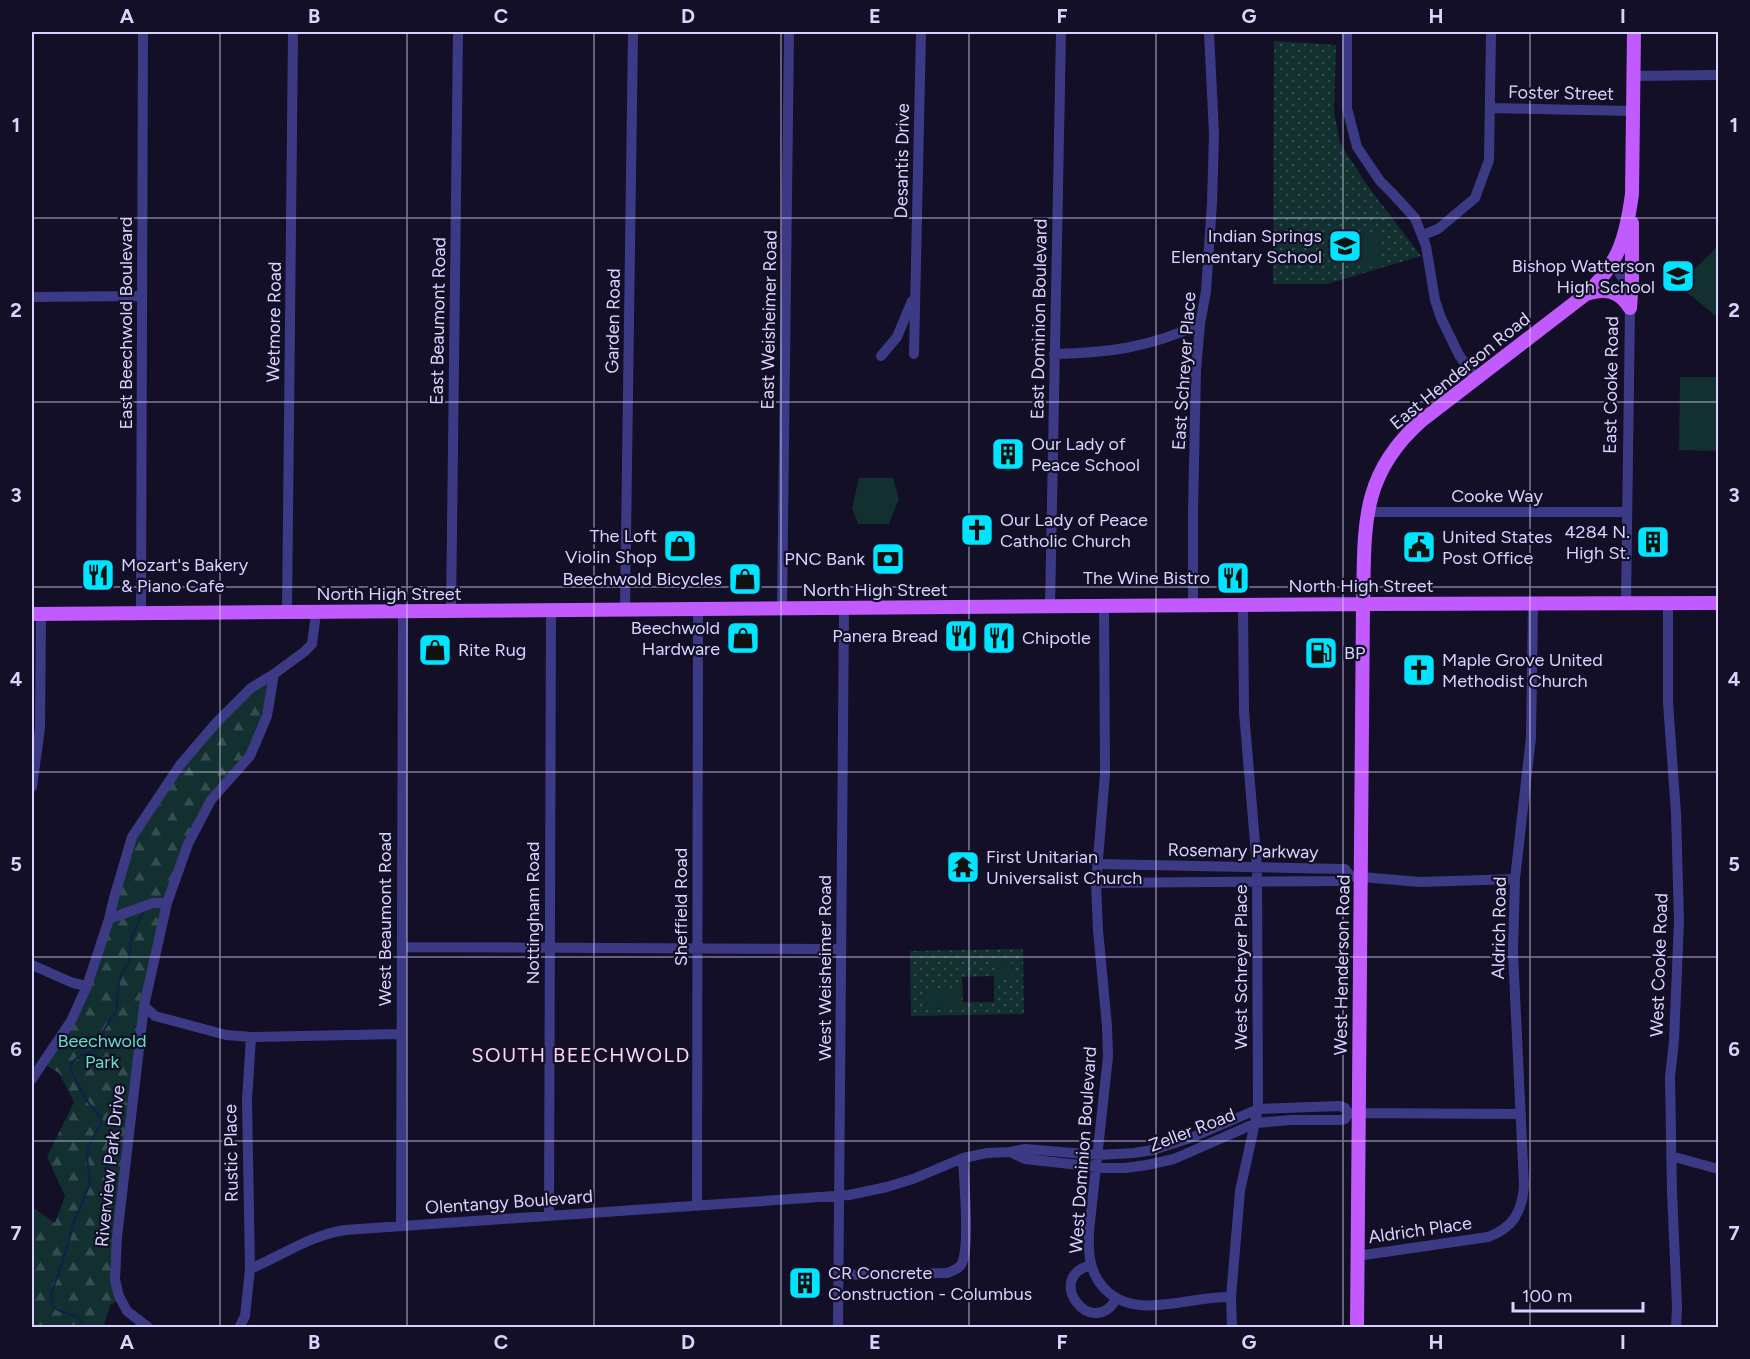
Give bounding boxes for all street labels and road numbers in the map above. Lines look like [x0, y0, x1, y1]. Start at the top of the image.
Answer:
street label: Foster Street [1508, 81, 1614, 105]
street label: Desantis Drive [890, 103, 914, 219]
street label: East Beechwold Boulevard [115, 216, 137, 430]
street label: East Dominion Boulevard [1026, 218, 1052, 420]
street label: East Weisheimer Road [756, 230, 782, 410]
street label: East Beaumont Road [426, 237, 450, 405]
street label: Wetmore Road [262, 261, 286, 383]
street label: Garden Road [601, 268, 625, 374]
street label: East Schreyer Place [1167, 291, 1201, 451]
street label: East Henderson Road [1385, 308, 1535, 434]
street label: East Cooke Road [1599, 316, 1623, 454]
street label: Cooke Way [1451, 485, 1543, 507]
street label: North High Street [1289, 575, 1434, 597]
street label: North High Street [803, 579, 948, 601]
street label: North High Street [317, 583, 462, 605]
street label: West Beaumont Road [374, 832, 396, 1006]
street label: Rosemary Parkway [1167, 839, 1319, 863]
street label: Nottingham Road [522, 841, 544, 985]
street label: Sheffield Road [670, 848, 692, 966]
street label: West Weisheimer Road [814, 875, 836, 1061]
street label: West Henderson Road [1329, 875, 1355, 1055]
street label: Aldrich Road [1487, 877, 1511, 979]
street label: West Schreyer Place [1230, 884, 1252, 1050]
street label: West Cooke Road [1645, 893, 1673, 1037]
street label: West Dominion Boulevard [1065, 1046, 1101, 1254]
street label: Riverview Park Drive [91, 1084, 129, 1248]
street label: Zeller Road [1146, 1103, 1238, 1157]
street label: Rustic Place [219, 1104, 243, 1202]
street label: Olentangy Boulevard [424, 1185, 594, 1219]
street label: Aldrich Place [1367, 1212, 1473, 1248]

